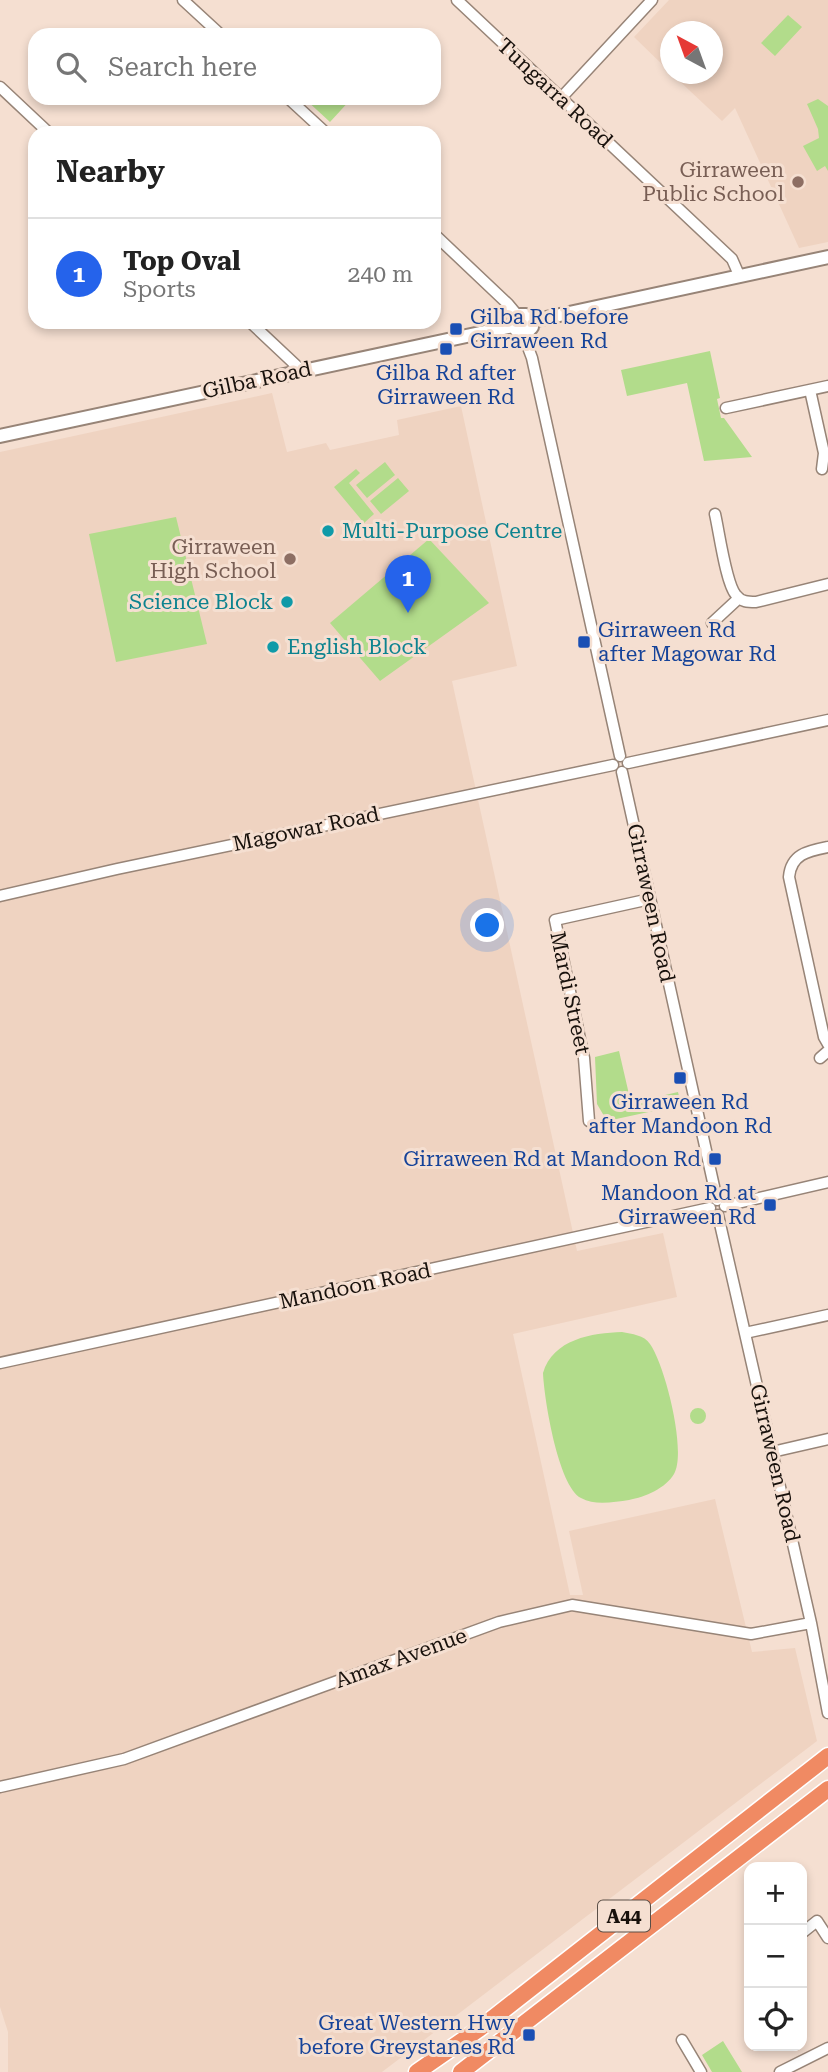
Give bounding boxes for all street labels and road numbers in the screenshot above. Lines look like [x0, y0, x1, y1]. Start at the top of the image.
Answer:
street label: Tungarra Road [492, 33, 618, 153]
street label: Gilba Road [200, 357, 314, 403]
street label: Magowar Road [231, 802, 382, 856]
street label: Girraween Road [622, 822, 680, 985]
street label: Mardi Street [545, 929, 595, 1057]
street label: Mandoon Road [277, 1258, 434, 1314]
street label: Girraween Road [745, 1382, 805, 1545]
street label: Amax Avenue [332, 1623, 470, 1693]
road number: A44 [598, 1900, 650, 1932]

